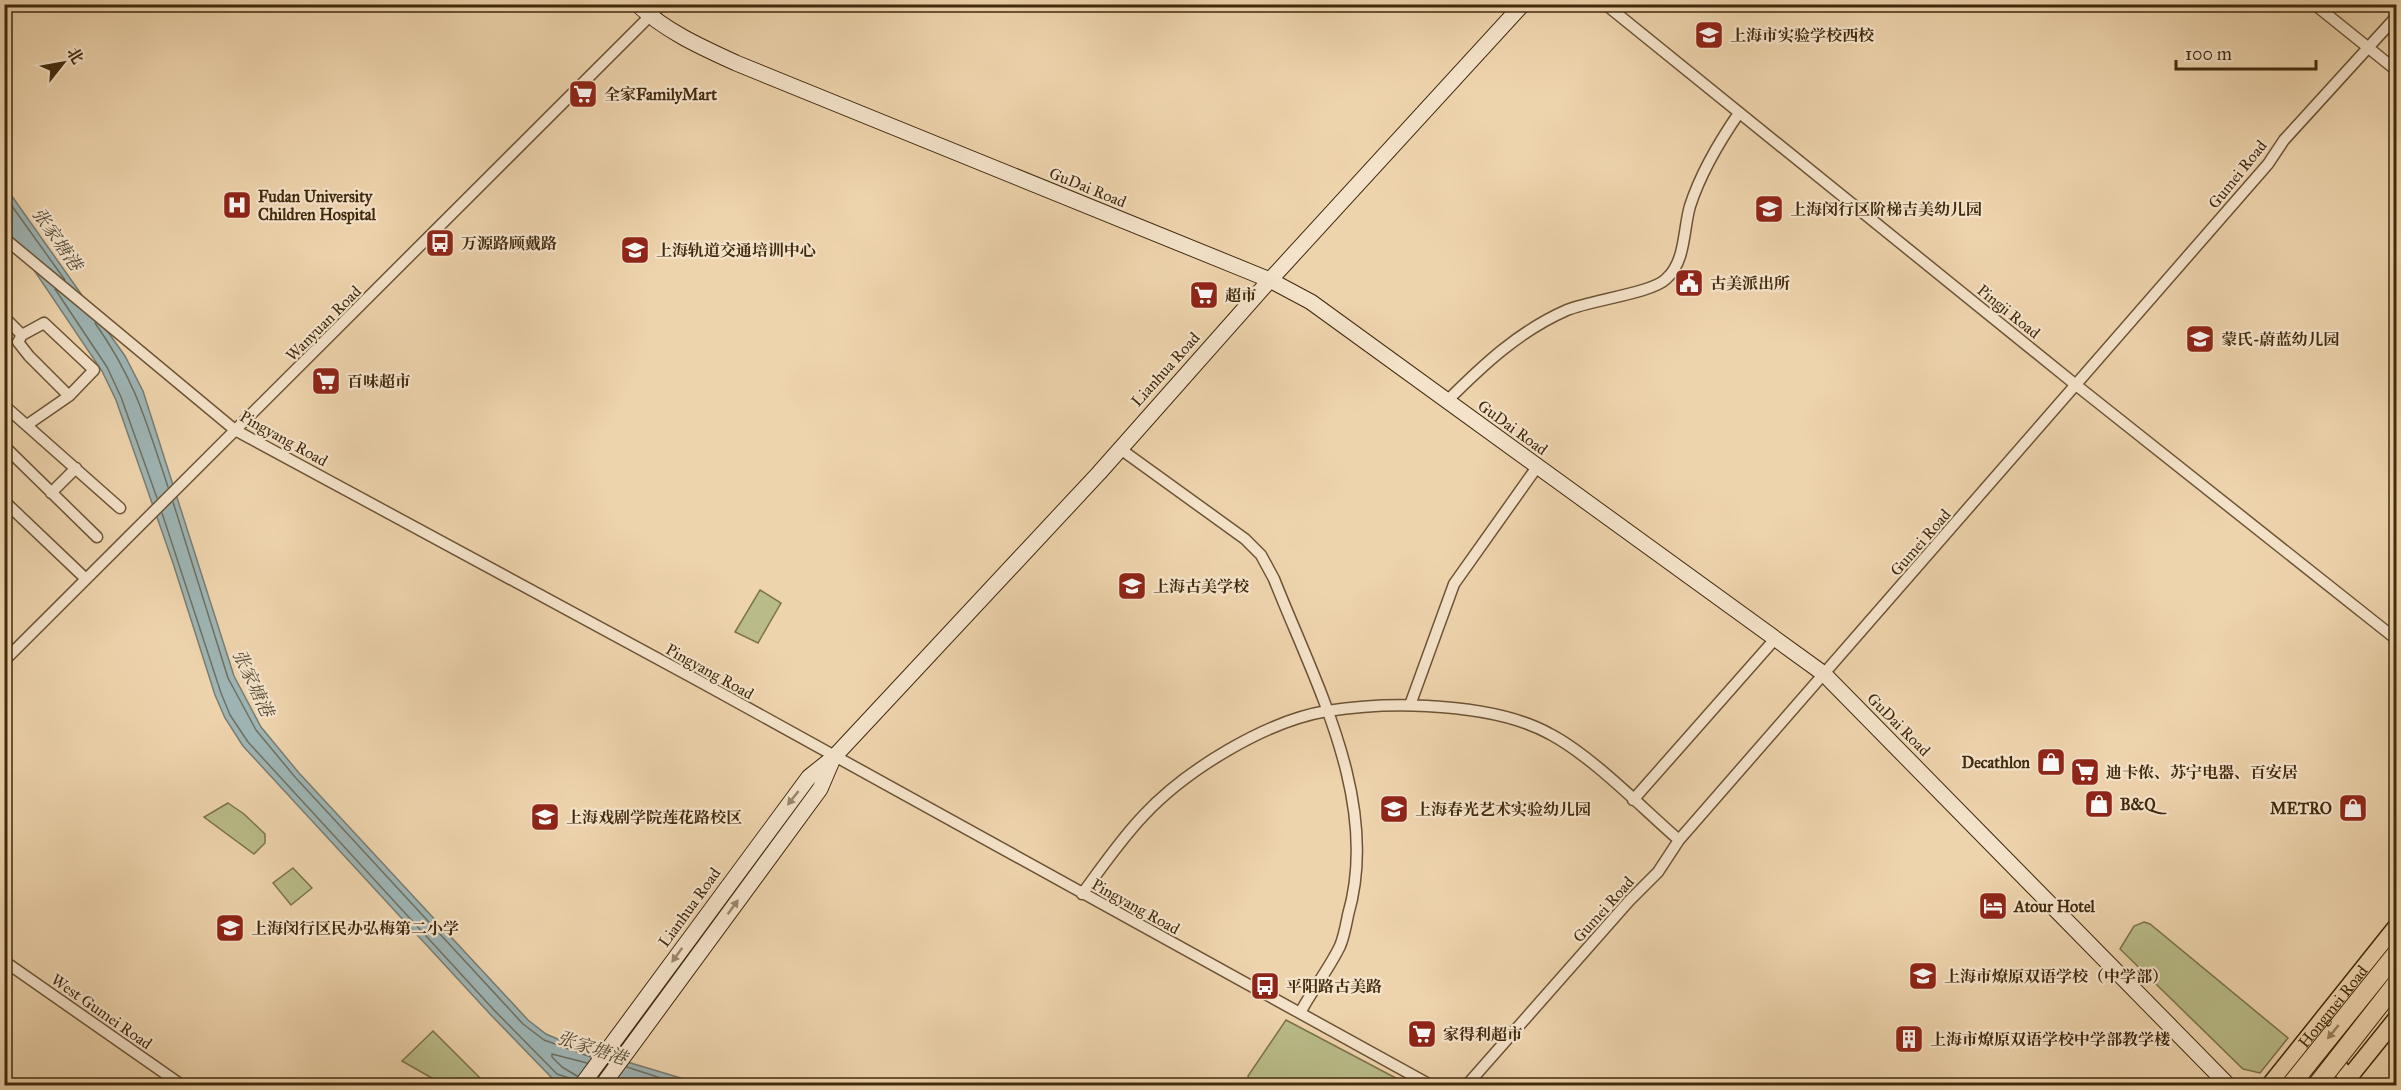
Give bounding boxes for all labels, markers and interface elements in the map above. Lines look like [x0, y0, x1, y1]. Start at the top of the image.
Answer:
school or university icon: 上海市实验学校西校 [1693, 19, 1725, 51]
place label: 上海市实验学校西校 [1730, 26, 1874, 45]
north arrow [33, 33, 93, 93]
scale bar [2176, 33, 2316, 71]
text: 100 m [2185, 43, 2232, 65]
text: 北 [63, 44, 88, 67]
supermarket icon: 全家FamilyMart [567, 78, 599, 110]
place label: 全家FamilyMart [604, 85, 717, 105]
street label: Gumei Road [2204, 136, 2271, 212]
street label: GuDai Road [1046, 163, 1129, 212]
place label: Fudan University Children Hospital [258, 187, 377, 225]
hospital icon: Fudan University Children Hospital [221, 189, 253, 221]
school or university icon: 上海闵行区阶梯吉美幼儿园 [1753, 193, 1785, 225]
place label: 上海闵行区阶梯吉美幼儿园 [1790, 200, 1982, 219]
water label: 张家塘港 [27, 203, 88, 276]
bus stop icon: 万源路顾戴路 [424, 227, 456, 259]
place label: 万源路顾戴路 [461, 234, 557, 253]
school or university icon: 上海轨道交通培训中心 [619, 234, 651, 266]
place label: 上海轨道交通培训中心 [656, 241, 816, 260]
public building icon: 古美派出所 [1673, 267, 1705, 299]
place label: 古美派出所 [1710, 274, 1790, 293]
supermarket icon: 超市 [1188, 279, 1220, 311]
street label: Pingji Road [1973, 280, 2044, 343]
street label: Wanyuan Road [282, 282, 365, 365]
place label: 超市 [1225, 286, 1257, 305]
school or university icon: 蒙氏-蔚蓝幼儿园 [2184, 323, 2216, 355]
street label: Lianhua Road [1127, 328, 1204, 410]
place label: 蒙氏-蔚蓝幼儿园 [2221, 330, 2340, 349]
supermarket icon: 百味超市 [310, 365, 342, 397]
place label: 百味超市 [347, 372, 411, 391]
street label: GuDai Road [1474, 396, 1551, 459]
street label: Pingyang Road [236, 406, 331, 471]
street label: Gumei Road [1886, 505, 1955, 580]
school or university icon: 上海古美学校 [1116, 570, 1148, 602]
place label: 上海古美学校 [1153, 577, 1249, 596]
street label: Pingyang Road [662, 639, 757, 704]
water label: 张家塘港 [228, 646, 279, 722]
street label: GuDai Road [1863, 689, 1934, 760]
shop icon: Decathlon [2035, 746, 2067, 778]
place label: Decathlon [1962, 753, 2030, 772]
supermarket icon: 迪卡侬、苏宁电器、百安居 [2069, 756, 2101, 788]
place label: 迪卡侬、苏宁电器、百安居 [2106, 763, 2298, 782]
shop icon: B&Q [2083, 788, 2115, 820]
one-way arrow [786, 790, 799, 806]
shop icon: METRO [2337, 792, 2369, 824]
school or university icon: 上海春光艺术实验幼儿园 [1378, 793, 1410, 825]
place label: B&Q [2120, 795, 2167, 815]
place label: METRO [2270, 799, 2332, 818]
place label: 上海春光艺术实验幼儿园 [1415, 800, 1591, 819]
school or university icon: 上海戏剧学院莲花路校区 [529, 801, 561, 833]
place label: 上海戏剧学院莲花路校区 [566, 808, 742, 827]
street label: Lianhua Road [654, 864, 725, 951]
street label: Gumei Road [1569, 872, 1638, 946]
street label: Pingyang Road [1088, 874, 1183, 939]
hotel icon: Atour Hotel [1977, 890, 2009, 922]
place label: Atour Hotel [2013, 897, 2096, 916]
one-way arrow [727, 899, 739, 915]
school or university icon: 上海闵行区民办弘梅第二小学 [214, 912, 246, 944]
place label: 上海闵行区民办弘梅第二小学 [251, 919, 459, 938]
one-way arrow [671, 947, 683, 962]
school or university icon: 上海市燎原双语学校（中学部） [1907, 960, 1939, 992]
street label: Hongmei Road [2294, 962, 2372, 1052]
place label: 上海市燎原双语学校（中学部） [1944, 967, 2168, 986]
street label: West Gumei Road [48, 970, 156, 1053]
bus stop icon: 平阳路古美路 [1249, 970, 1281, 1002]
place label: 平阳路古美路 [1286, 977, 1382, 996]
supermarket icon: 家得利超市 [1406, 1018, 1438, 1050]
building icon: 上海市燎原双语学校中学部教学楼 [1893, 1023, 1925, 1055]
one-way arrow [2327, 1024, 2340, 1040]
place label: 家得利超市 [1443, 1025, 1523, 1044]
water label: 张家塘港 [554, 1026, 632, 1070]
place label: 上海市燎原双语学校中学部教学楼 [1930, 1030, 2170, 1049]

